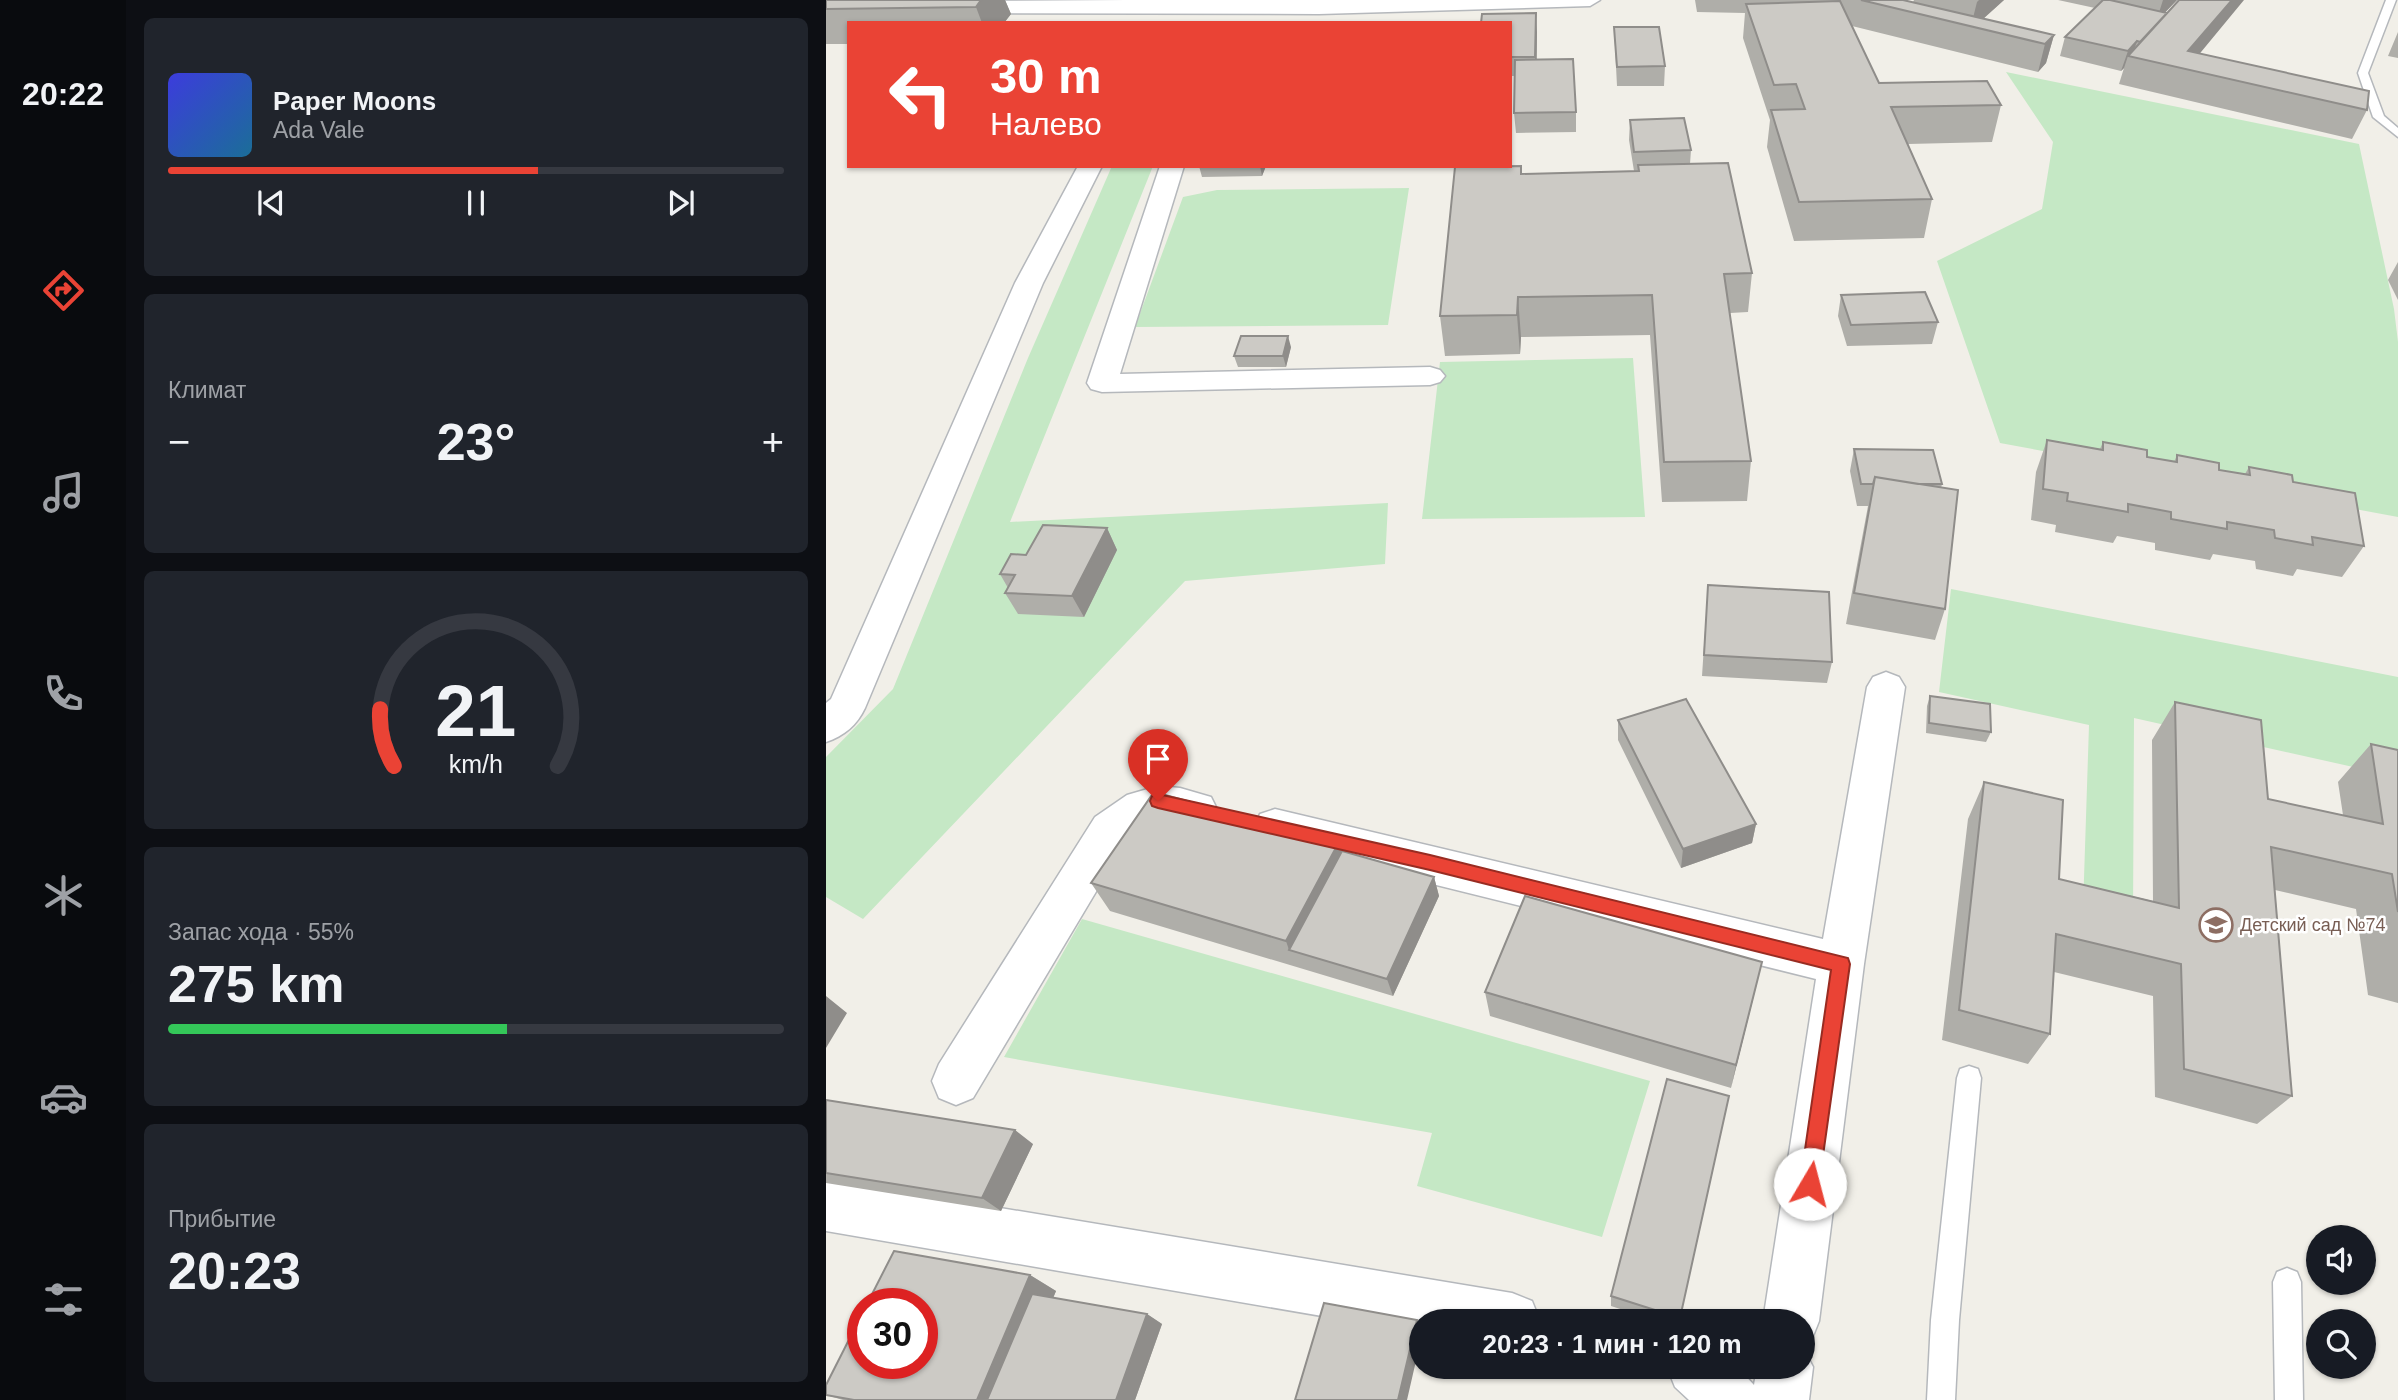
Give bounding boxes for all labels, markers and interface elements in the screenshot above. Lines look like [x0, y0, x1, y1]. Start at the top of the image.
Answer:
icon: left [875, 49, 966, 140]
text: 30 m [990, 49, 1102, 103]
text: 20:22 [22, 76, 104, 112]
text: Paper Moons [273, 86, 436, 116]
text: Налево [990, 106, 1102, 142]
text: Ada Vale [273, 117, 365, 143]
icon: previous [252, 184, 290, 222]
icon: pause [457, 184, 495, 222]
icon: next [662, 184, 700, 222]
icon: directions [39, 266, 88, 315]
text: Климат [168, 377, 246, 403]
text: 23° [437, 413, 515, 471]
text: − [168, 421, 190, 463]
text: + [762, 421, 784, 463]
icon: music [39, 468, 88, 517]
icon: phone [39, 669, 88, 718]
text: 21 [436, 670, 516, 751]
pin [1128, 729, 1188, 801]
icon: arrive [1139, 740, 1177, 778]
text: km/h [449, 750, 503, 778]
icon: climate [39, 871, 88, 920]
school or university icon: Детский сад №74 [2197, 906, 2235, 944]
place label: Детский сад №74 [2240, 915, 2385, 935]
text: Запас хода · 55% [168, 919, 354, 945]
text: 275 km [168, 955, 344, 1013]
icon: car [39, 1073, 88, 1122]
position arrow [1773, 1147, 1847, 1221]
text: Прибытие [168, 1206, 276, 1232]
map controls [2306, 1225, 2376, 1379]
button: sound [2306, 1225, 2376, 1295]
text: 20:23 [168, 1242, 301, 1300]
icon: filters [39, 1275, 88, 1324]
speed limit sign: 30 [847, 1288, 938, 1379]
button: search [2306, 1309, 2376, 1379]
text: 20:23 · 1 мин · 120 m [1482, 1329, 1742, 1359]

